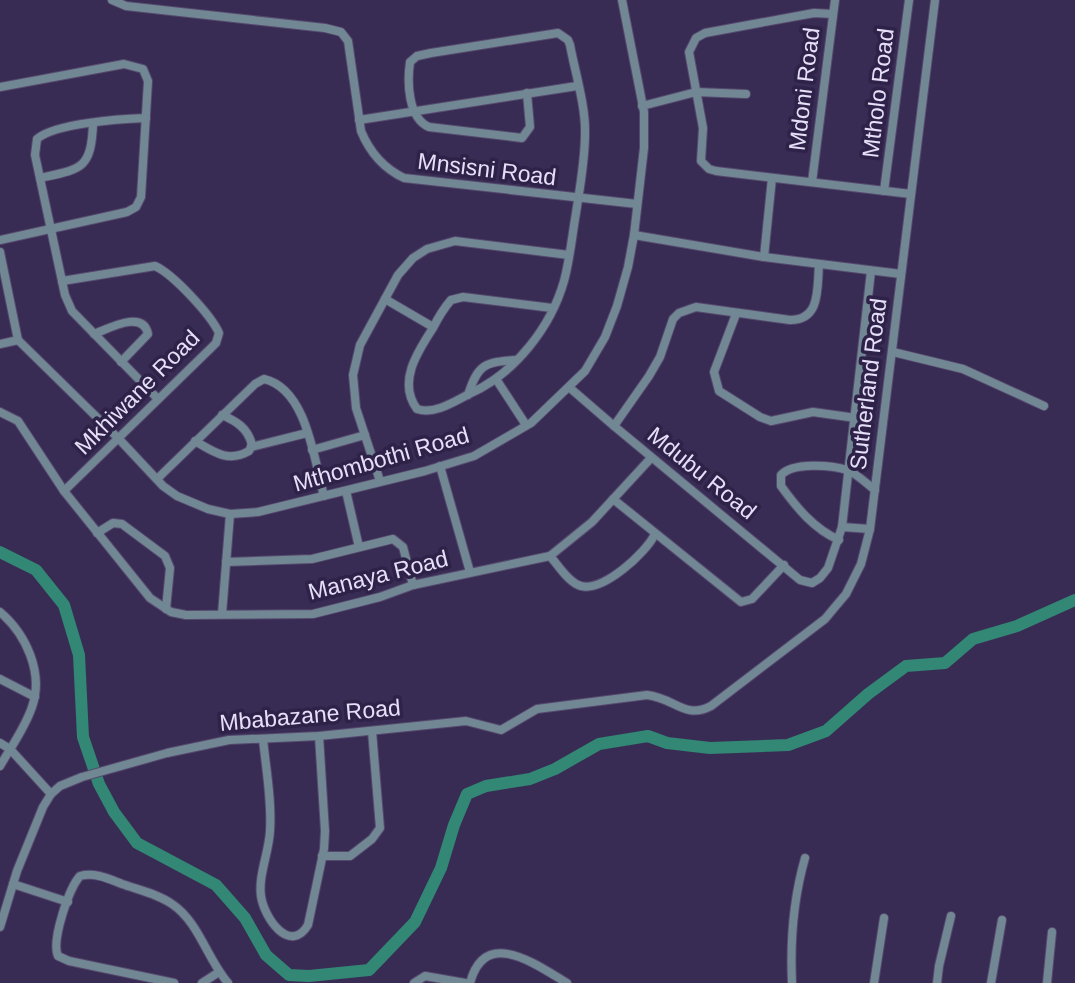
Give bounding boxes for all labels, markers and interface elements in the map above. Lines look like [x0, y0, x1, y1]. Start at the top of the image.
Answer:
street label: Mdoni Road [784, 26, 824, 152]
street label: Mtholo Road [857, 27, 899, 159]
street label: Mnsisni Road [416, 148, 558, 190]
street label: Sutherland Road [845, 297, 891, 471]
street label: Mkhiwane Road [69, 324, 205, 460]
street label: Mthombothi Road [290, 421, 472, 497]
street label: Mdubu Road [643, 421, 761, 525]
street label: Manaya Road [305, 545, 451, 605]
street label: Mbabazane Road [218, 694, 402, 736]

